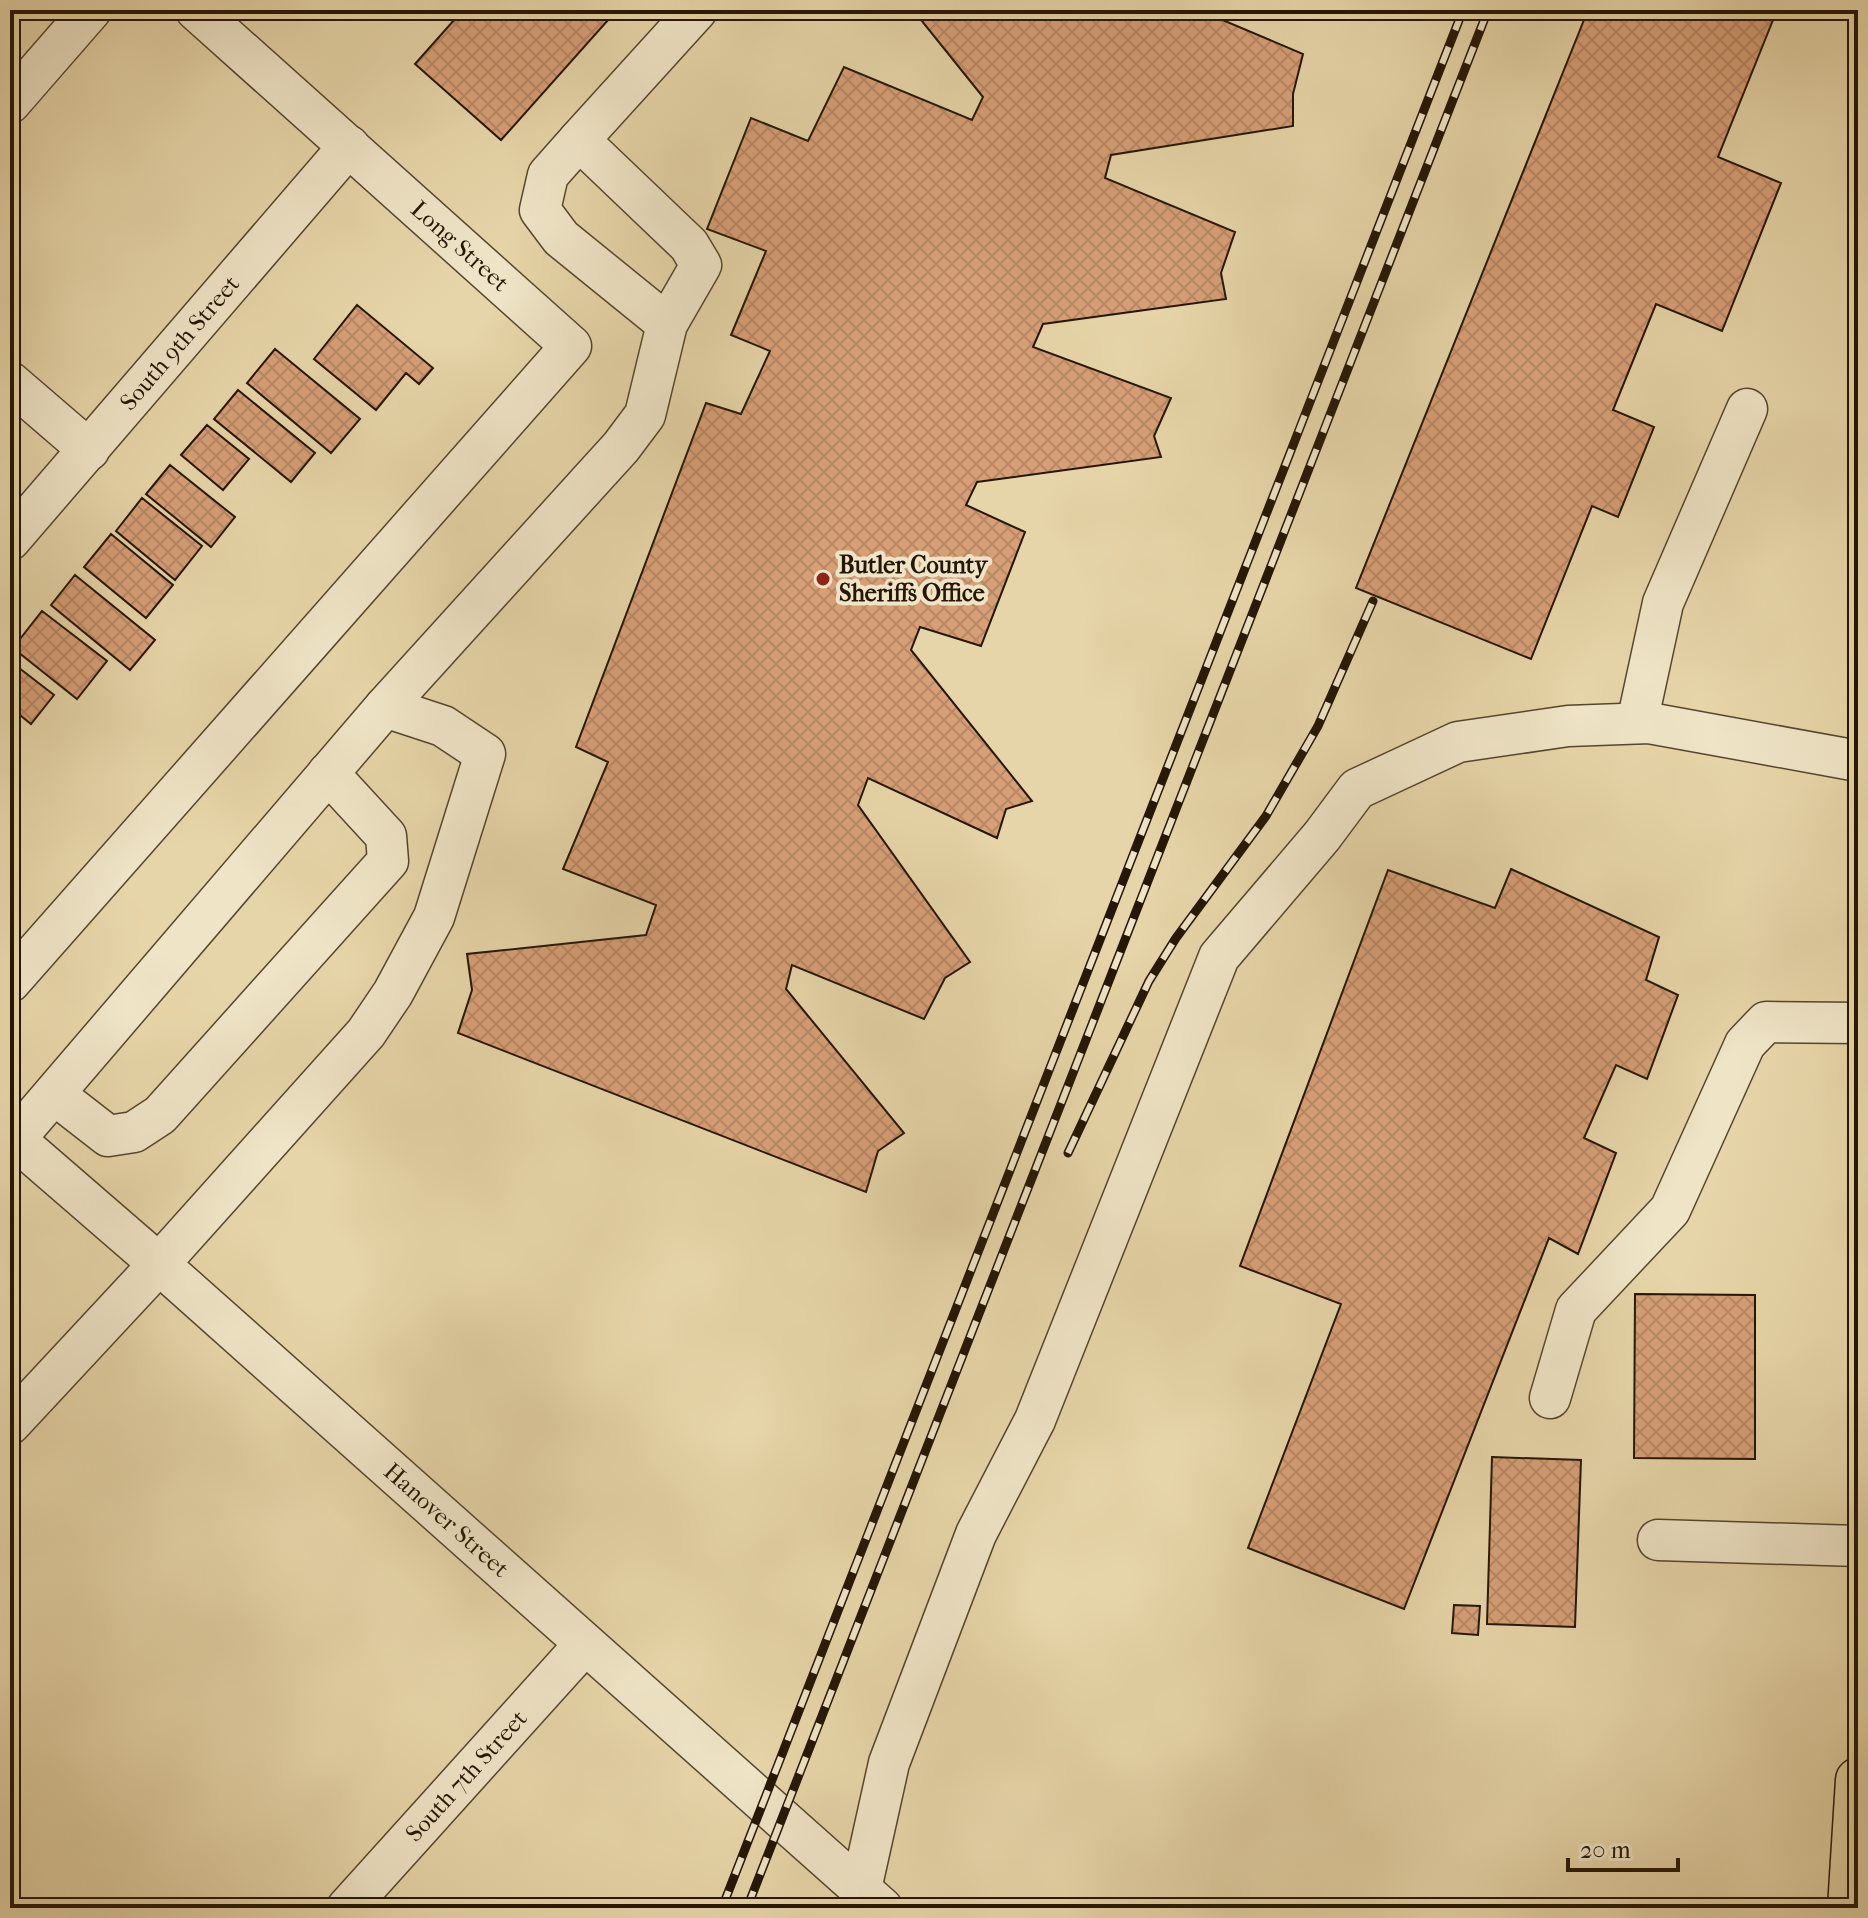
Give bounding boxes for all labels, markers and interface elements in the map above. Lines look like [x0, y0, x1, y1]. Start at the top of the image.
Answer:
street label: Long Street [405, 195, 515, 297]
street label: South 9th Street [114, 270, 245, 416]
place label: Butler County Sheriffs Office [839, 551, 988, 607]
marker: Butler County Sheriffs Office [814, 570, 832, 588]
street label: Hanover Street [378, 1457, 515, 1583]
street label: South 7th Street [400, 1704, 533, 1847]
scale bar [1568, 1822, 1678, 1872]
text: 20 m [1580, 1836, 1631, 1864]

